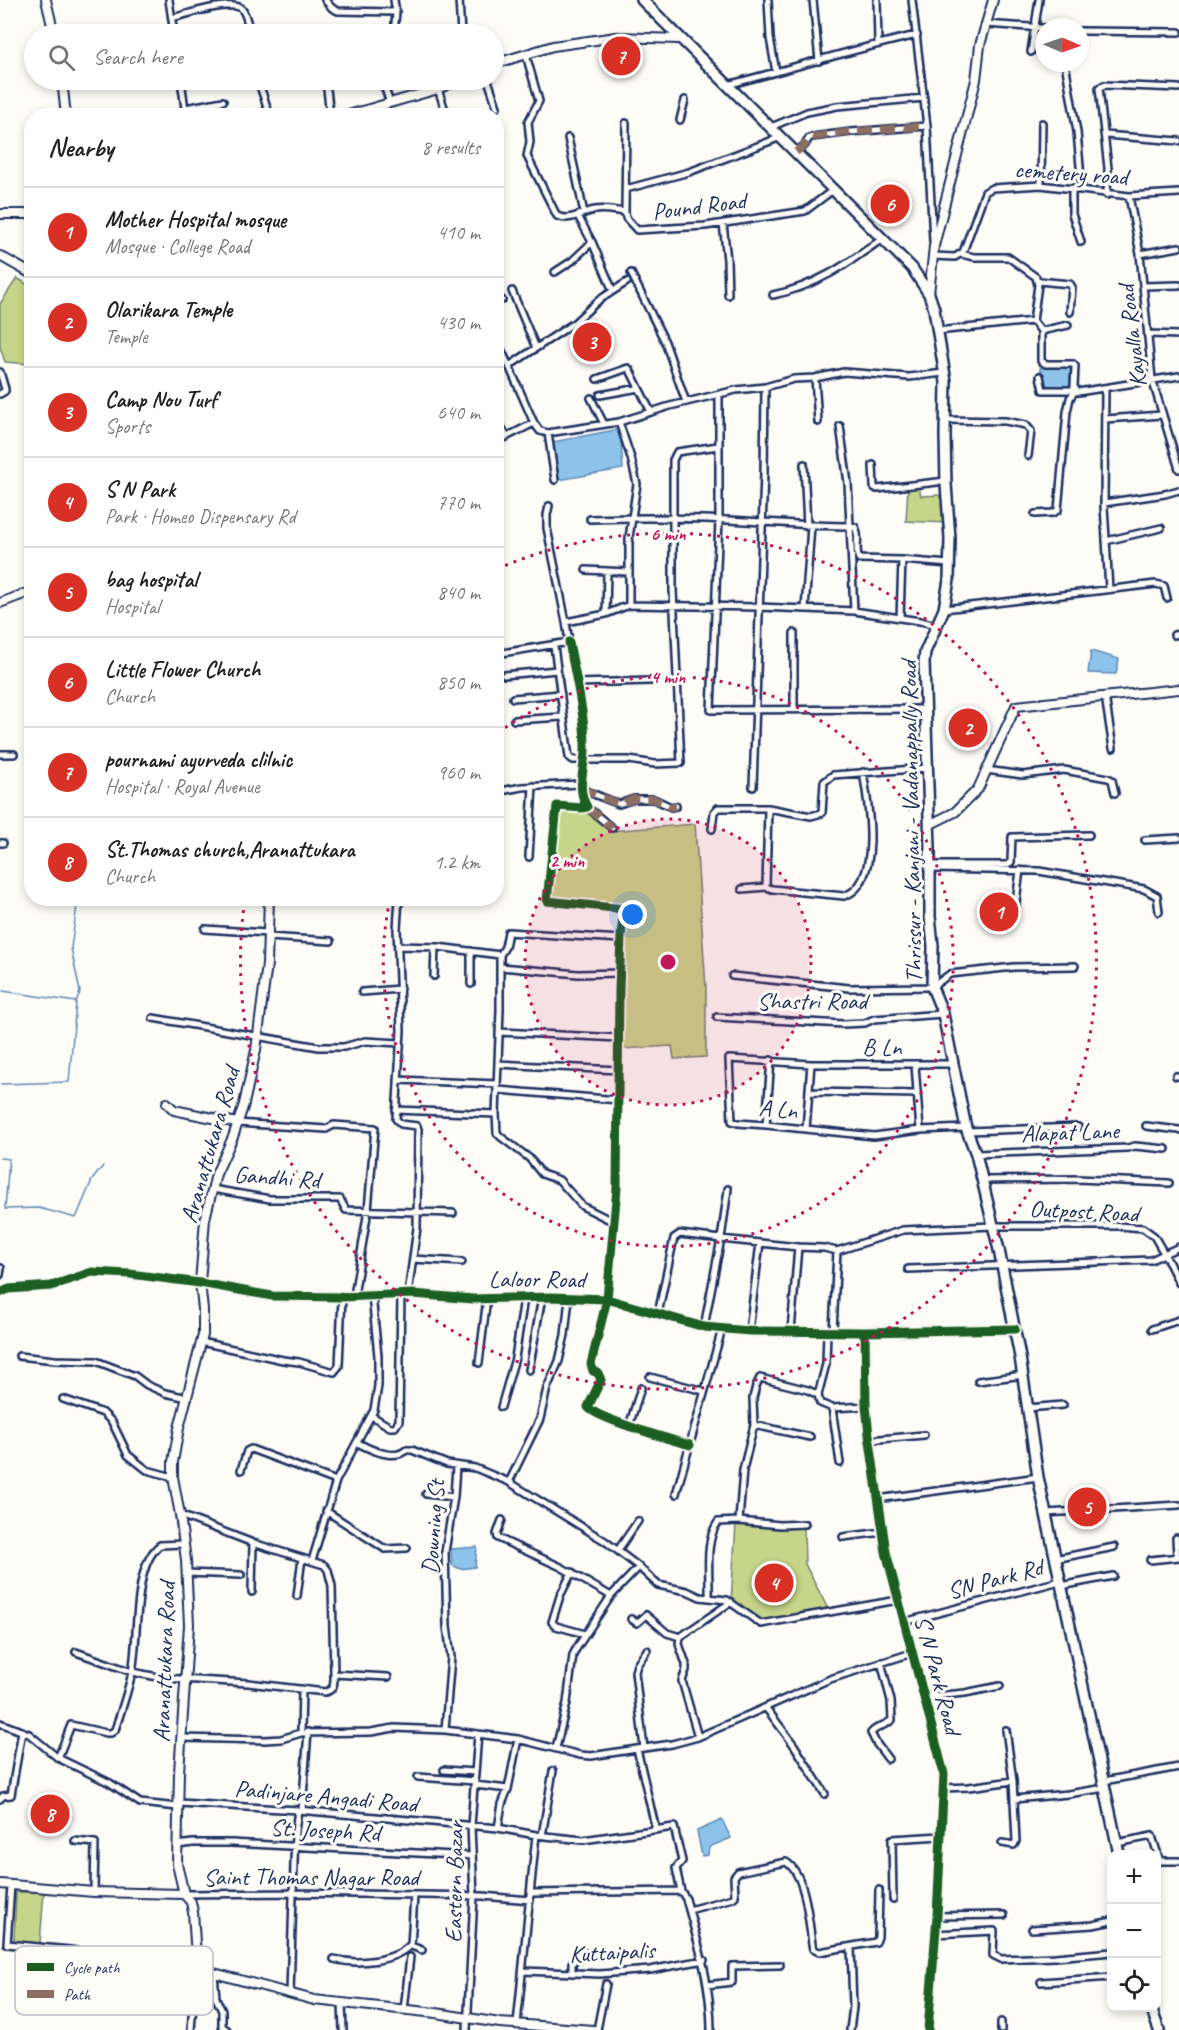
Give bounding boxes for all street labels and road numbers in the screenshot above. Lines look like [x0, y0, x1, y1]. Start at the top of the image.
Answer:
street label: cemetery road [1013, 154, 1132, 192]
street label: Pound Road [650, 185, 751, 227]
street label: Kayalla Road [1110, 280, 1153, 389]
street label: Thrissur - Kanjani - Vadanappally Road [893, 657, 929, 983]
street label: Shastri Road [757, 986, 871, 1016]
street label: B Ln [862, 1032, 903, 1062]
street label: Aranattukara Road [173, 1060, 248, 1226]
street label: A Ln [758, 1092, 800, 1126]
street label: Alapat Lane [1021, 1115, 1122, 1149]
street label: Gandhi Rd [233, 1159, 324, 1195]
street label: Outpost Road [1029, 1193, 1143, 1229]
street label: Laloor Road [489, 1264, 589, 1294]
street label: Downing St [415, 1477, 451, 1575]
street label: SN Park Rd [944, 1551, 1049, 1606]
street label: Aranattukara Road [146, 1578, 182, 1743]
street label: S N Park Road [908, 1612, 969, 1741]
street label: Padinjare Angadi Road [233, 1773, 422, 1819]
street label: St. Joseph Rd [269, 1812, 384, 1848]
street label: Eastern Bazar [438, 1819, 470, 1943]
street label: Saint Thomas Nagar Road [203, 1862, 422, 1892]
street label: Kuttaipalis [568, 1935, 657, 1969]

